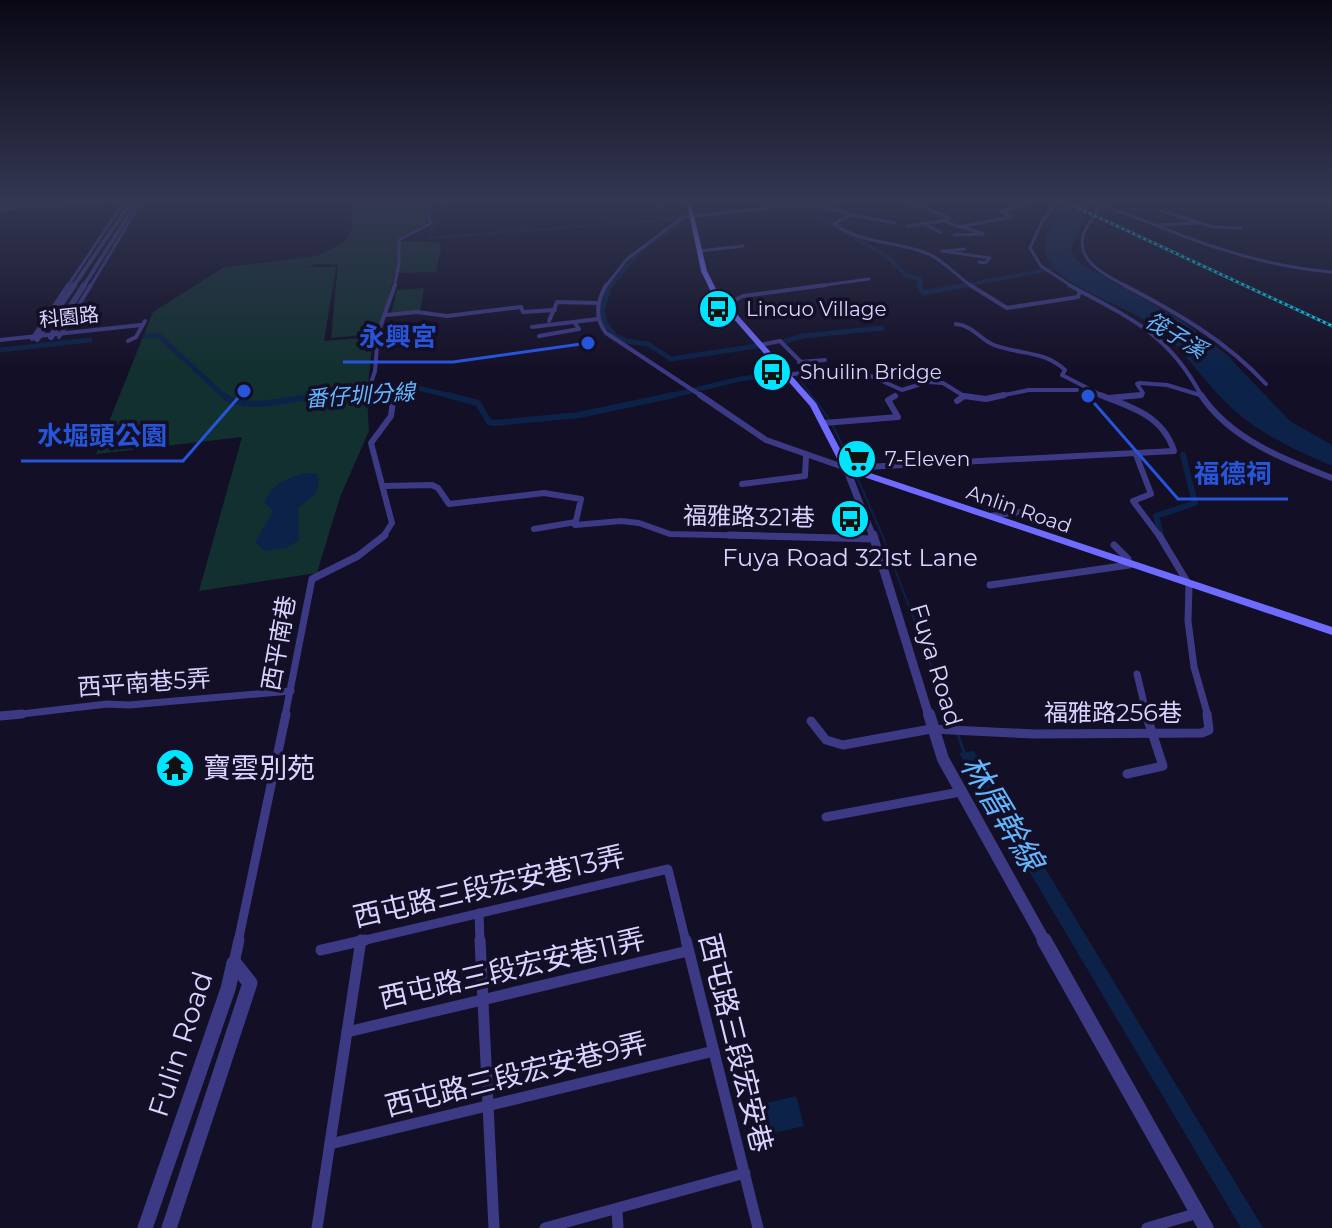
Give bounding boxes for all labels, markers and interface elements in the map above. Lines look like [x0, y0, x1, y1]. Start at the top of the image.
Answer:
bus stop icon: Lincuo Village [697, 288, 739, 330]
place label: Lincuo Village [746, 297, 887, 321]
street label: 科園路 [38, 302, 100, 332]
water label: 筏子溪 [1140, 307, 1214, 366]
callout: 永興宮 [343, 312, 453, 362]
text: 永興宮 [359, 321, 437, 353]
bus stop icon: Shuilin Bridge [751, 351, 793, 393]
place label: Shuilin Bridge [800, 360, 942, 384]
water label: 番仔圳分線 [304, 378, 419, 413]
callout: 水堀頭公園 [21, 411, 183, 461]
text: 水堀頭公園 [37, 420, 167, 452]
supermarket icon: 7-Eleven [836, 438, 878, 480]
place label: 7-Eleven [885, 447, 970, 471]
callout: 福德祠 [1178, 449, 1288, 499]
text: 福德祠 [1194, 458, 1272, 490]
street label: Anlin Road [963, 480, 1075, 538]
bus stop icon: Fuya Road 321st Lane [829, 498, 871, 540]
street label: 福雅路321巷 [683, 501, 815, 532]
place label: Fuya Road 321st Lane [722, 543, 978, 572]
street label: 西平南巷 [256, 593, 301, 693]
street label: Fuya Road [904, 600, 969, 730]
street label: 西平南巷5弄 [76, 663, 212, 702]
street label: 福雅路256巷 [1044, 698, 1182, 727]
temple icon: 寶雲別苑 [154, 747, 196, 789]
water label: 林厝幹線 [953, 748, 1054, 880]
place label: 寶雲別苑 [203, 751, 315, 785]
street label: 西屯路三段宏安巷13弄 [350, 838, 628, 934]
street label: 西屯路三段宏安巷11弄 [376, 921, 648, 1015]
street label: 西屯路三段宏安巷 [692, 930, 780, 1156]
street label: Fulin Road [141, 967, 219, 1121]
street label: 西屯路三段宏安巷9弄 [381, 1025, 651, 1123]

